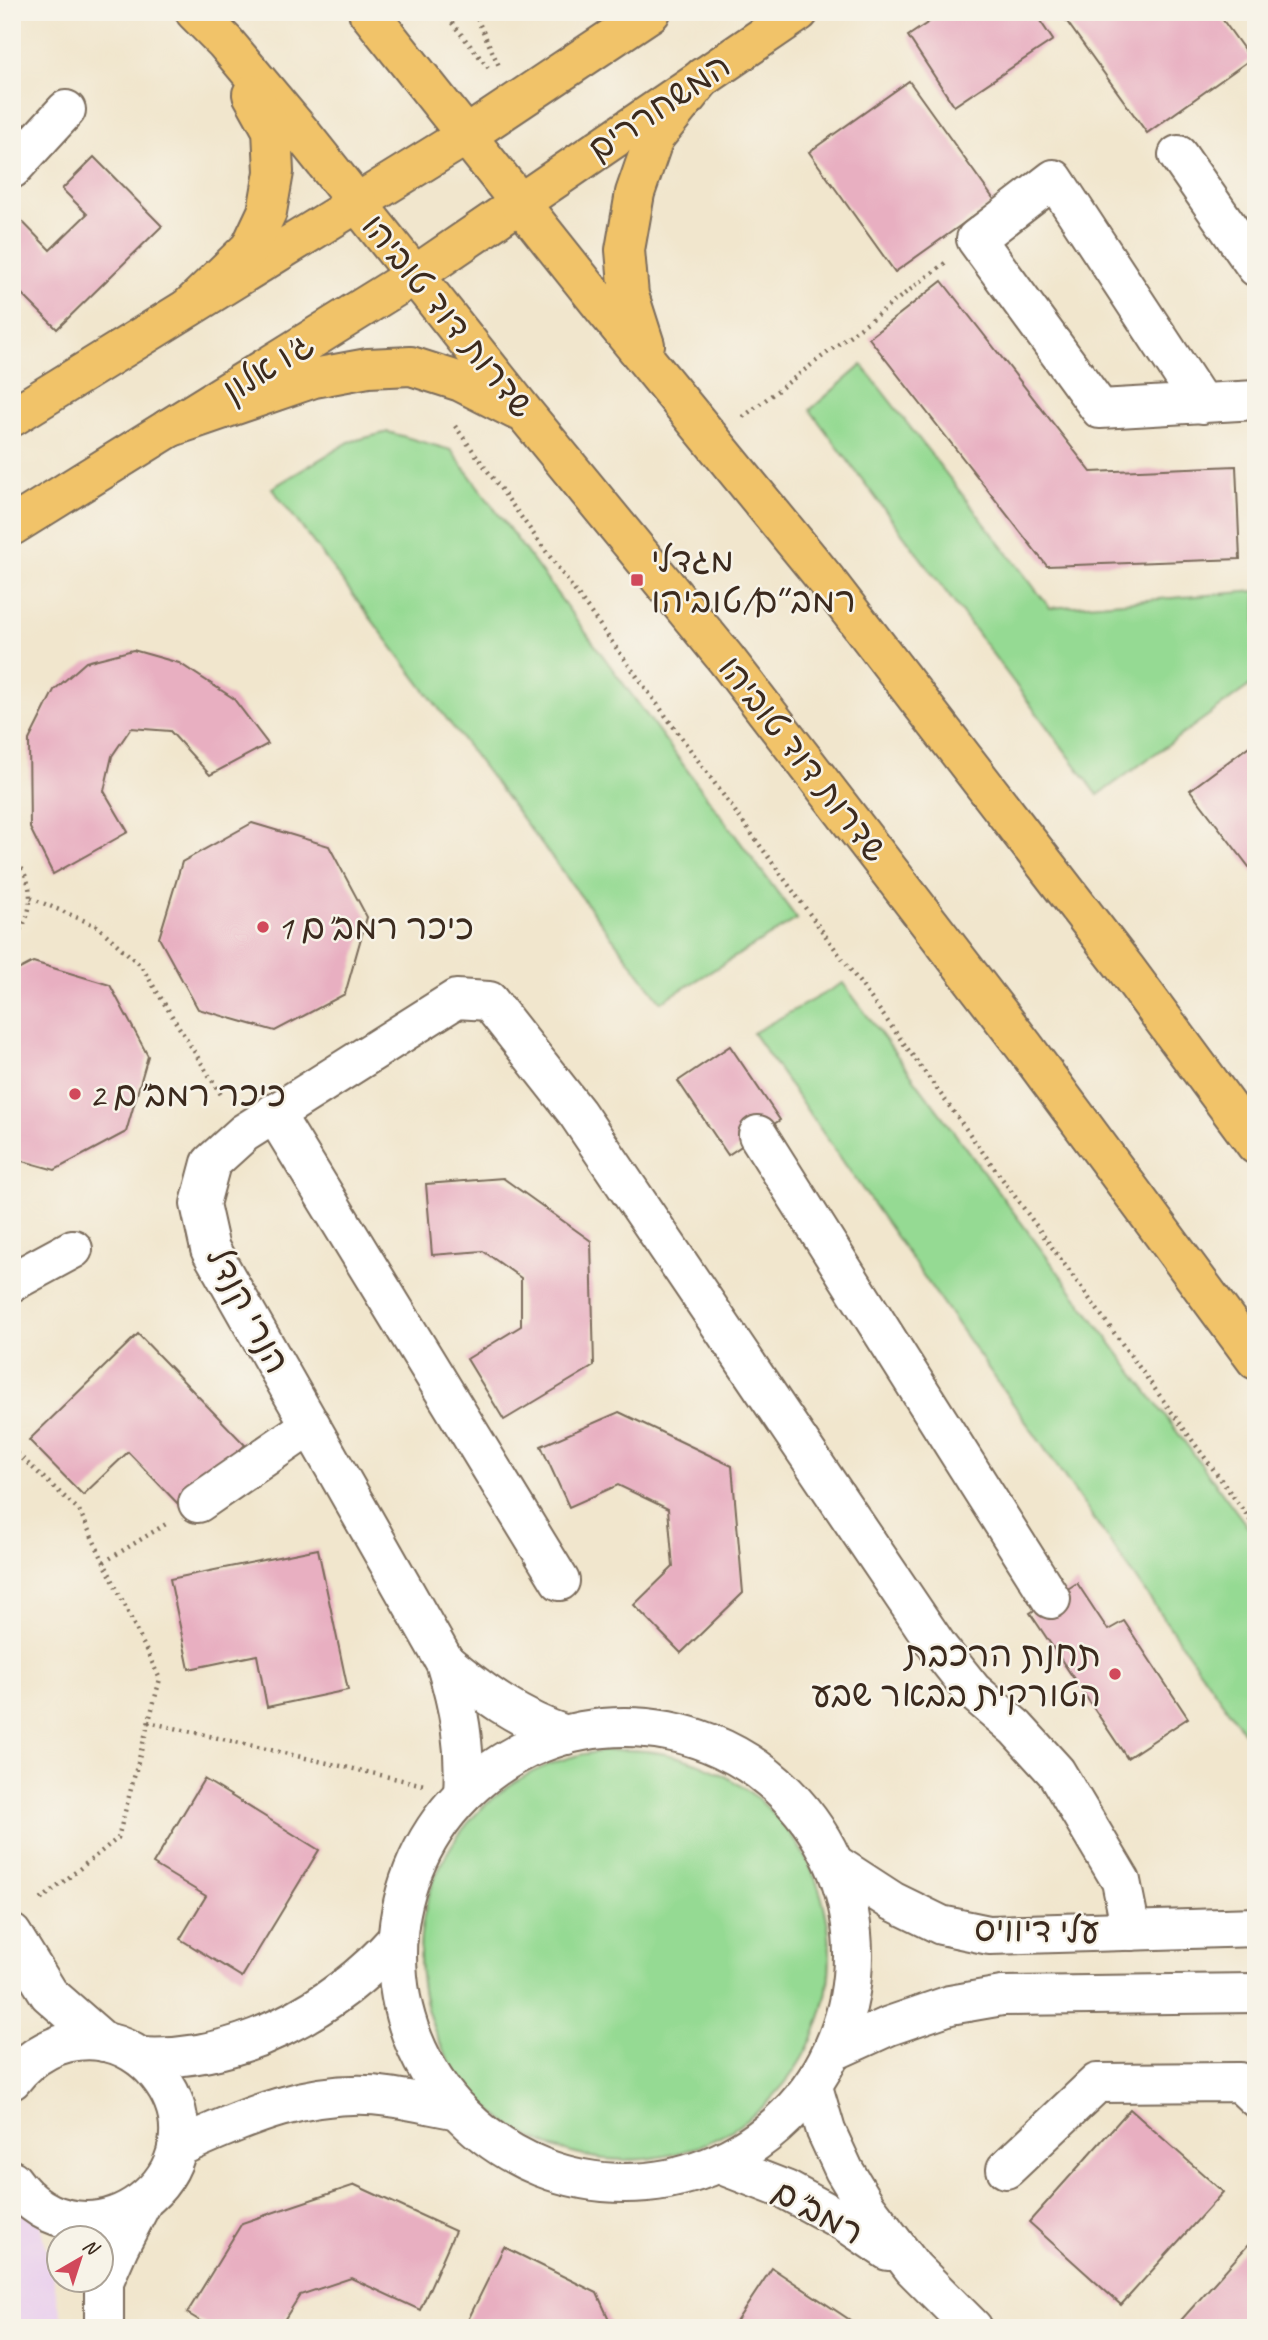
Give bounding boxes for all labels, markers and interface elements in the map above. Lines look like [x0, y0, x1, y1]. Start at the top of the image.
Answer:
street label: המשחררים [579, 43, 739, 171]
street label: שדרות דוד טוביהו [352, 205, 544, 427]
street label: ג'ו אלון [214, 321, 322, 413]
place label: מגדלי רמב״ם/טוביהו [651, 538, 856, 623]
marker: מגדלי רמב״ם/טוביהו [629, 572, 645, 588]
street label: שדרות דוד טוביהו [708, 647, 898, 871]
place label: כיכר רמב"ם 1 [277, 905, 474, 950]
marker: כיכר רמב"ם 1 [255, 919, 271, 935]
place label: כיכר רמב"ם 2 [89, 1072, 286, 1117]
marker: כיכר רמב"ם 2 [67, 1086, 83, 1102]
street label: הנרי קנדל [196, 1239, 300, 1381]
place label: תחנת הרכבת הטורקית בבאר שבע [812, 1632, 1101, 1717]
marker: תחנת הרכבת הטורקית בבאר שבע [1107, 1666, 1123, 1682]
street label: עלי דיוויס [974, 1906, 1100, 1954]
street label: רמב"ם [765, 2169, 871, 2255]
north arrow [46, 2224, 116, 2294]
text: N [78, 2234, 105, 2262]

